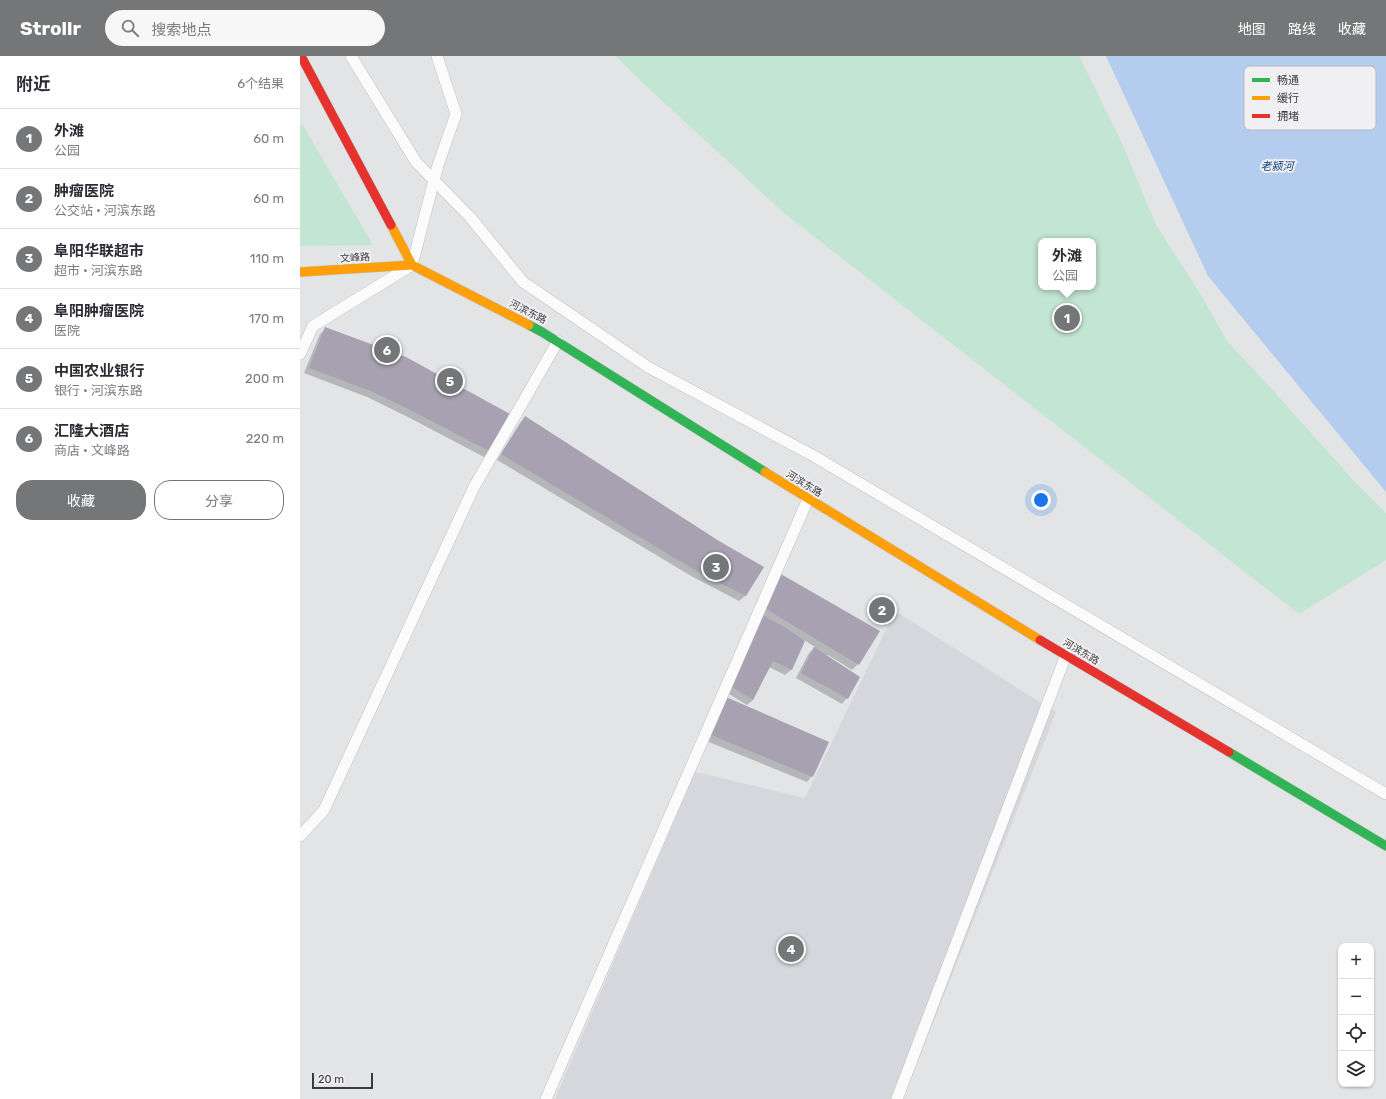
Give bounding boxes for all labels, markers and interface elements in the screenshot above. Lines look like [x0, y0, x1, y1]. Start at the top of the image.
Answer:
search box [105, 10, 385, 46]
text: Strollr [20, 17, 81, 40]
icon: search [119, 17, 141, 39]
text: 搜索地点 [151, 21, 211, 39]
text: 地图 [1238, 21, 1266, 38]
text: 路线 [1288, 21, 1316, 38]
text: 收藏 [1338, 21, 1366, 38]
legend [1244, 66, 1376, 130]
text: 附近 [16, 74, 50, 94]
text: 畅通 [1277, 74, 1299, 87]
text: 6个结果 [237, 76, 284, 91]
text: 缓行 [1277, 92, 1299, 105]
text: 拥堵 [1277, 110, 1299, 123]
text: 外滩 [54, 122, 84, 140]
text: 1 [26, 131, 32, 146]
text: 60 m [253, 131, 284, 146]
text: 公园 [54, 143, 80, 158]
water label: 老颍河 [1261, 160, 1295, 173]
text: 肿瘤医院 [54, 182, 114, 200]
text: 2 [25, 191, 33, 206]
text: 60 m [253, 191, 284, 206]
text: 公交站 · 河滨东路 [54, 203, 156, 218]
popup [1038, 238, 1096, 290]
text: 阜阳华联超市 [54, 242, 144, 260]
text: 外滩 [1052, 247, 1082, 265]
text: 3 [25, 251, 33, 266]
text: 110 m [250, 251, 284, 266]
street label: 文峰路 [340, 251, 370, 265]
text: 超市 · 河滨东路 [54, 263, 143, 278]
text: 公园 [1052, 268, 1078, 283]
street label: 河滨东路 [507, 298, 549, 326]
text: 阜阳肿瘤医院 [54, 302, 144, 320]
pin: 1 [1054, 303, 1080, 333]
text: 4 [25, 311, 33, 326]
text: 170 m [249, 311, 284, 326]
text: 医院 [54, 323, 80, 338]
pin: 6 [374, 335, 400, 365]
text: 中国农业银行 [54, 362, 144, 380]
pin: 5 [437, 366, 463, 396]
text: 5 [25, 371, 33, 386]
text: 200 m [245, 371, 284, 386]
text: 银行 · 河滨东路 [54, 383, 143, 398]
text: 汇隆大酒店 [54, 422, 129, 440]
text: 6 [25, 431, 33, 446]
text: 220 m [246, 431, 284, 446]
text: 商店 · 文峰路 [54, 443, 130, 458]
street label: 河滨东路 [784, 468, 824, 500]
button: 收藏 [16, 480, 146, 520]
button: 分享 [154, 480, 284, 520]
your location [1031, 490, 1051, 510]
pin: 3 [703, 552, 729, 582]
pin: 2 [869, 595, 895, 625]
street label: 河滨东路 [1061, 637, 1101, 667]
pin: 4 [778, 934, 804, 964]
map controls [1338, 943, 1374, 1087]
button: + [1338, 943, 1374, 979]
button: − [1338, 979, 1374, 1015]
button: locate [1338, 1015, 1374, 1051]
button: layers [1338, 1051, 1374, 1087]
scale bar [312, 1071, 373, 1090]
text: 20 m [318, 1073, 344, 1086]

